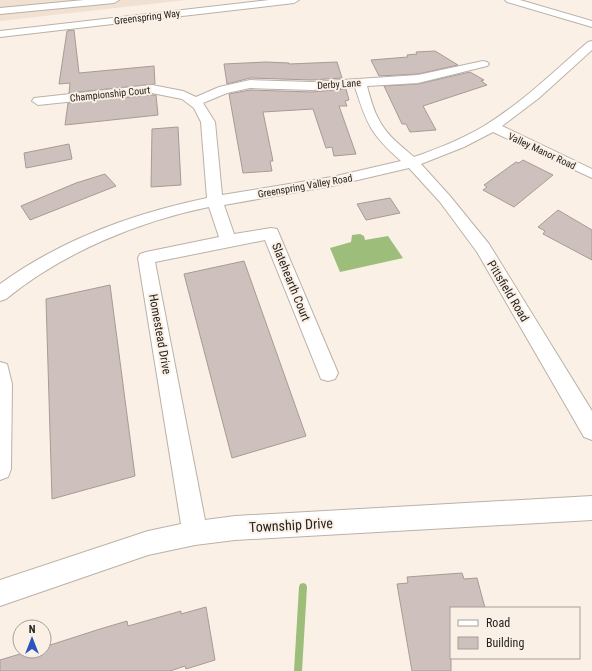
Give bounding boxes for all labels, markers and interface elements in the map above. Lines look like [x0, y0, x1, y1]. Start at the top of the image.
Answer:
street label: Greenspring Way [113, 7, 181, 27]
street label: Derby Lane [317, 77, 362, 91]
street label: Championship Court [69, 84, 151, 104]
street label: Valley Manor Road [506, 130, 578, 172]
street label: Greenspring Valley Road [257, 172, 353, 200]
street label: Slatehearth Court [269, 241, 313, 324]
street label: Pittsfield Road [484, 258, 532, 324]
street label: Homestead Drive [146, 293, 174, 376]
street label: Township Drive [249, 515, 334, 535]
legend [450, 607, 580, 659]
text: Road [486, 616, 510, 630]
north arrow [12, 619, 52, 659]
text: N [29, 623, 36, 636]
text: Building [486, 636, 524, 650]

